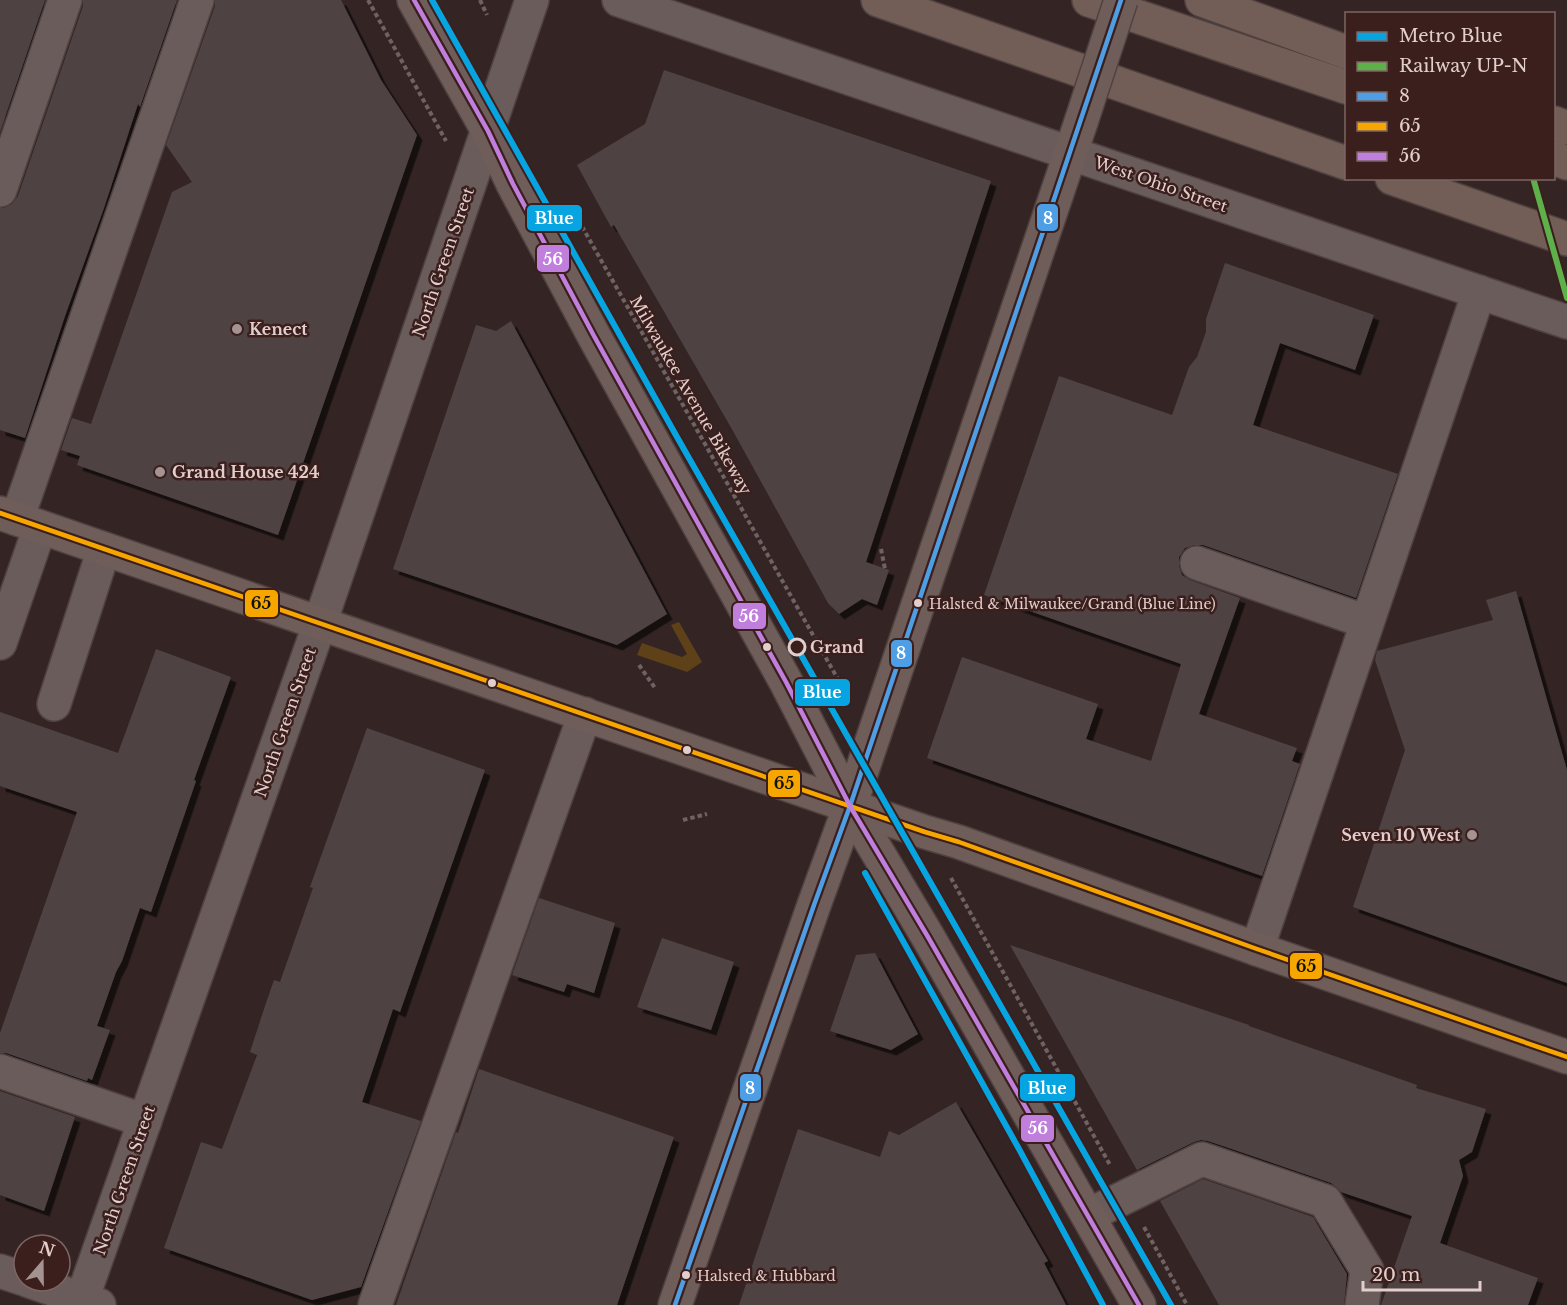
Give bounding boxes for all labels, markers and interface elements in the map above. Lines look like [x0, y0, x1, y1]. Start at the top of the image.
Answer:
legend [1345, 12, 1555, 180]
text: Metro Blue [1399, 25, 1503, 47]
text: Railway UP-N [1399, 55, 1528, 77]
text: 8 [1399, 85, 1410, 107]
text: 65 [1399, 115, 1421, 137]
text: 56 [1399, 145, 1421, 167]
street label: West Ohio Street [1091, 152, 1230, 216]
street label: North Green Street [408, 184, 478, 340]
line badge: 8 [1036, 203, 1059, 232]
line badge: Blue [526, 204, 583, 232]
text: Blue [534, 208, 574, 228]
text: 8 [1043, 208, 1053, 228]
line badge: 56 [536, 244, 570, 273]
text: 56 [543, 249, 563, 269]
street label: Milwaukee Avenue Bikeway [626, 292, 757, 499]
place label: Kenect [249, 319, 308, 339]
marker: Kenect [230, 322, 244, 336]
place label: Grand House 424 [172, 462, 320, 482]
marker: Grand House 424 [153, 465, 167, 479]
line badge: 65 [244, 589, 279, 618]
text: 65 [251, 593, 271, 613]
place label: Halsted & Milwaukee/Grand (Blue Line) [929, 595, 1216, 613]
marker: Halsted & Milwaukee/Grand (Blue Line) [912, 597, 924, 609]
line badge: 56 [732, 602, 767, 630]
text: 56 [739, 606, 759, 626]
place label: Grand [810, 637, 864, 657]
marker: Grand [788, 638, 806, 656]
line badge: 8 [890, 639, 913, 668]
unlabelled marker [761, 641, 773, 653]
text: 8 [896, 643, 906, 663]
street label: North Green Street [250, 644, 320, 800]
unlabelled marker [486, 677, 498, 689]
line badge: Blue [794, 678, 851, 707]
text: Blue [802, 682, 842, 702]
unlabelled marker [681, 744, 693, 756]
line badge: 65 [767, 769, 801, 798]
text: 65 [774, 773, 794, 793]
place label: Seven 10 West [1341, 825, 1461, 845]
marker: Seven 10 West [1465, 828, 1479, 842]
line badge: 65 [1289, 952, 1323, 980]
text: 65 [1296, 956, 1316, 976]
line badge: 8 [739, 1073, 762, 1102]
line badge: Blue [1019, 1073, 1076, 1102]
text: 8 [745, 1078, 755, 1098]
text: Blue [1027, 1078, 1067, 1098]
street label: North Green Street [89, 1102, 159, 1258]
line badge: 56 [1020, 1114, 1055, 1143]
text: 56 [1028, 1118, 1048, 1138]
north arrow [12, 1233, 72, 1293]
text: N [37, 1237, 58, 1261]
scale bar [1363, 1254, 1480, 1292]
text: 20 m [1372, 1264, 1420, 1286]
place label: Halsted & Hubbard [697, 1267, 836, 1285]
marker: Halsted & Hubbard [680, 1269, 692, 1281]

